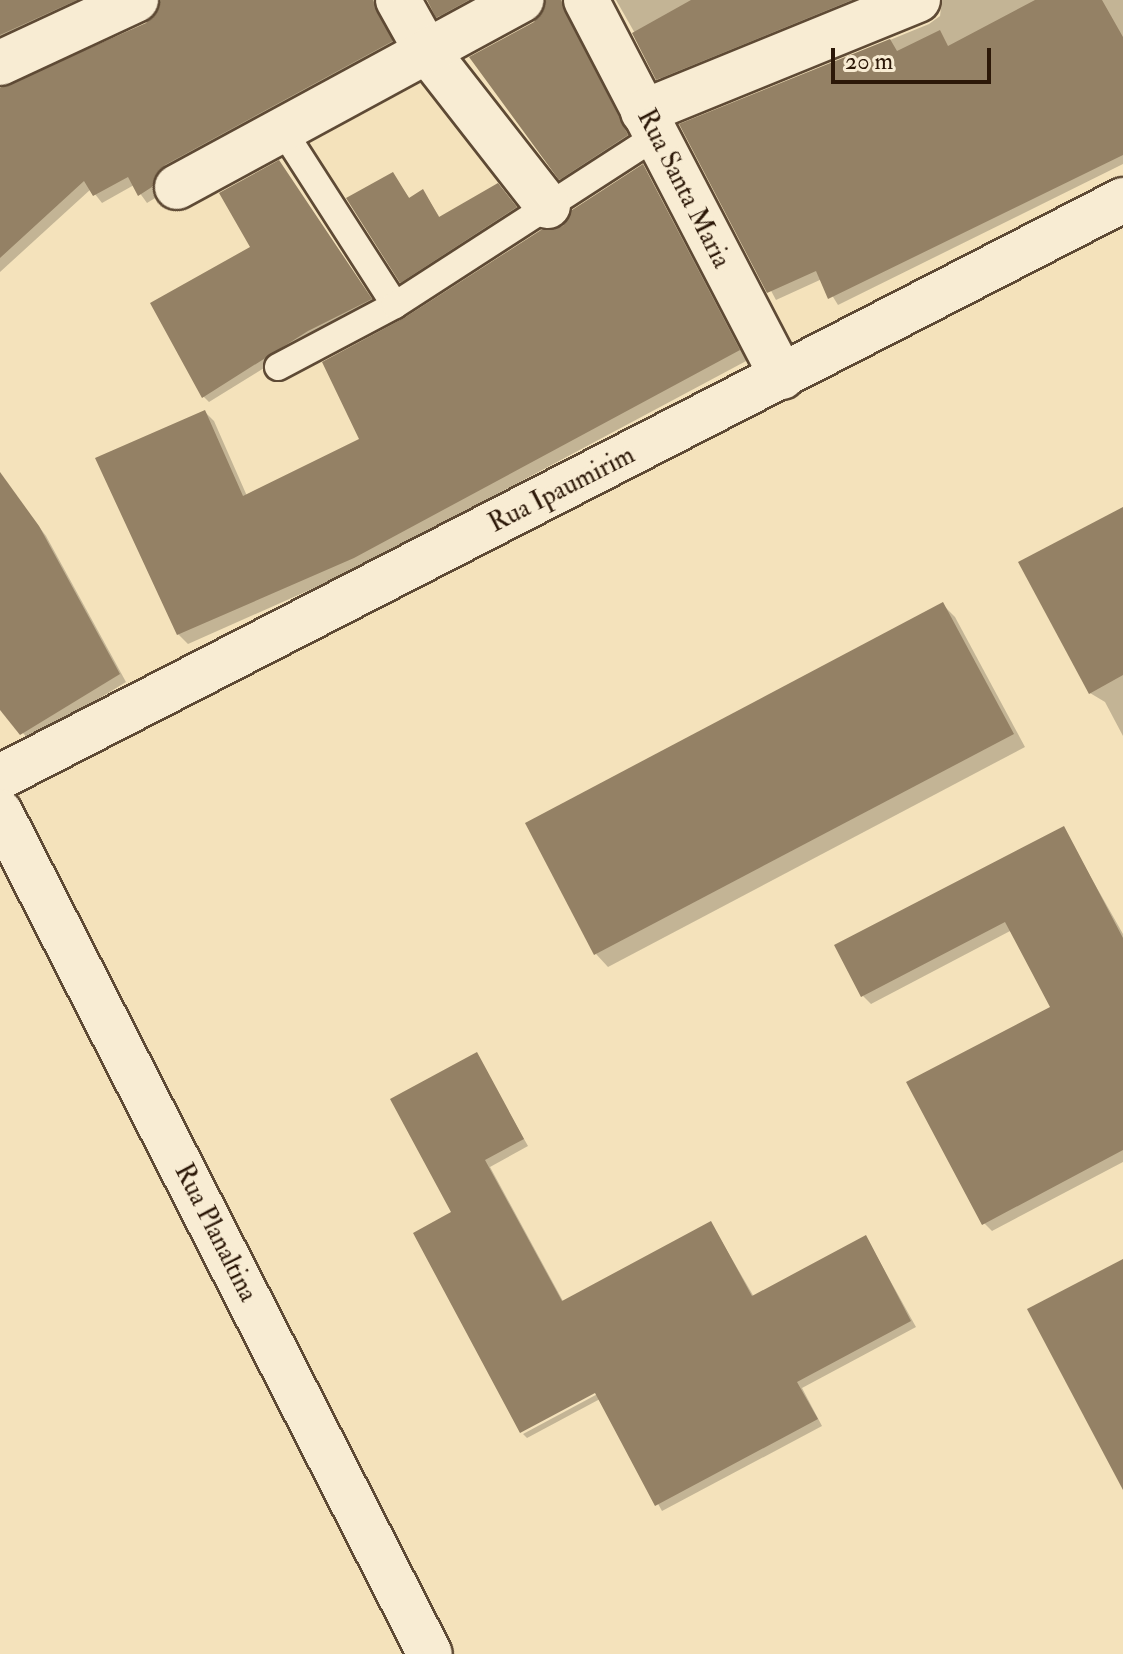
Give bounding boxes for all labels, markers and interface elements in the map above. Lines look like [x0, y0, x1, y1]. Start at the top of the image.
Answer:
scale bar [835, 32, 995, 82]
text: 20 m [845, 46, 893, 77]
street label: Rua Santa Maria [630, 104, 736, 274]
street label: Rua Ipaumirim [484, 440, 640, 540]
street label: Rua Planaltina [167, 1159, 263, 1307]

